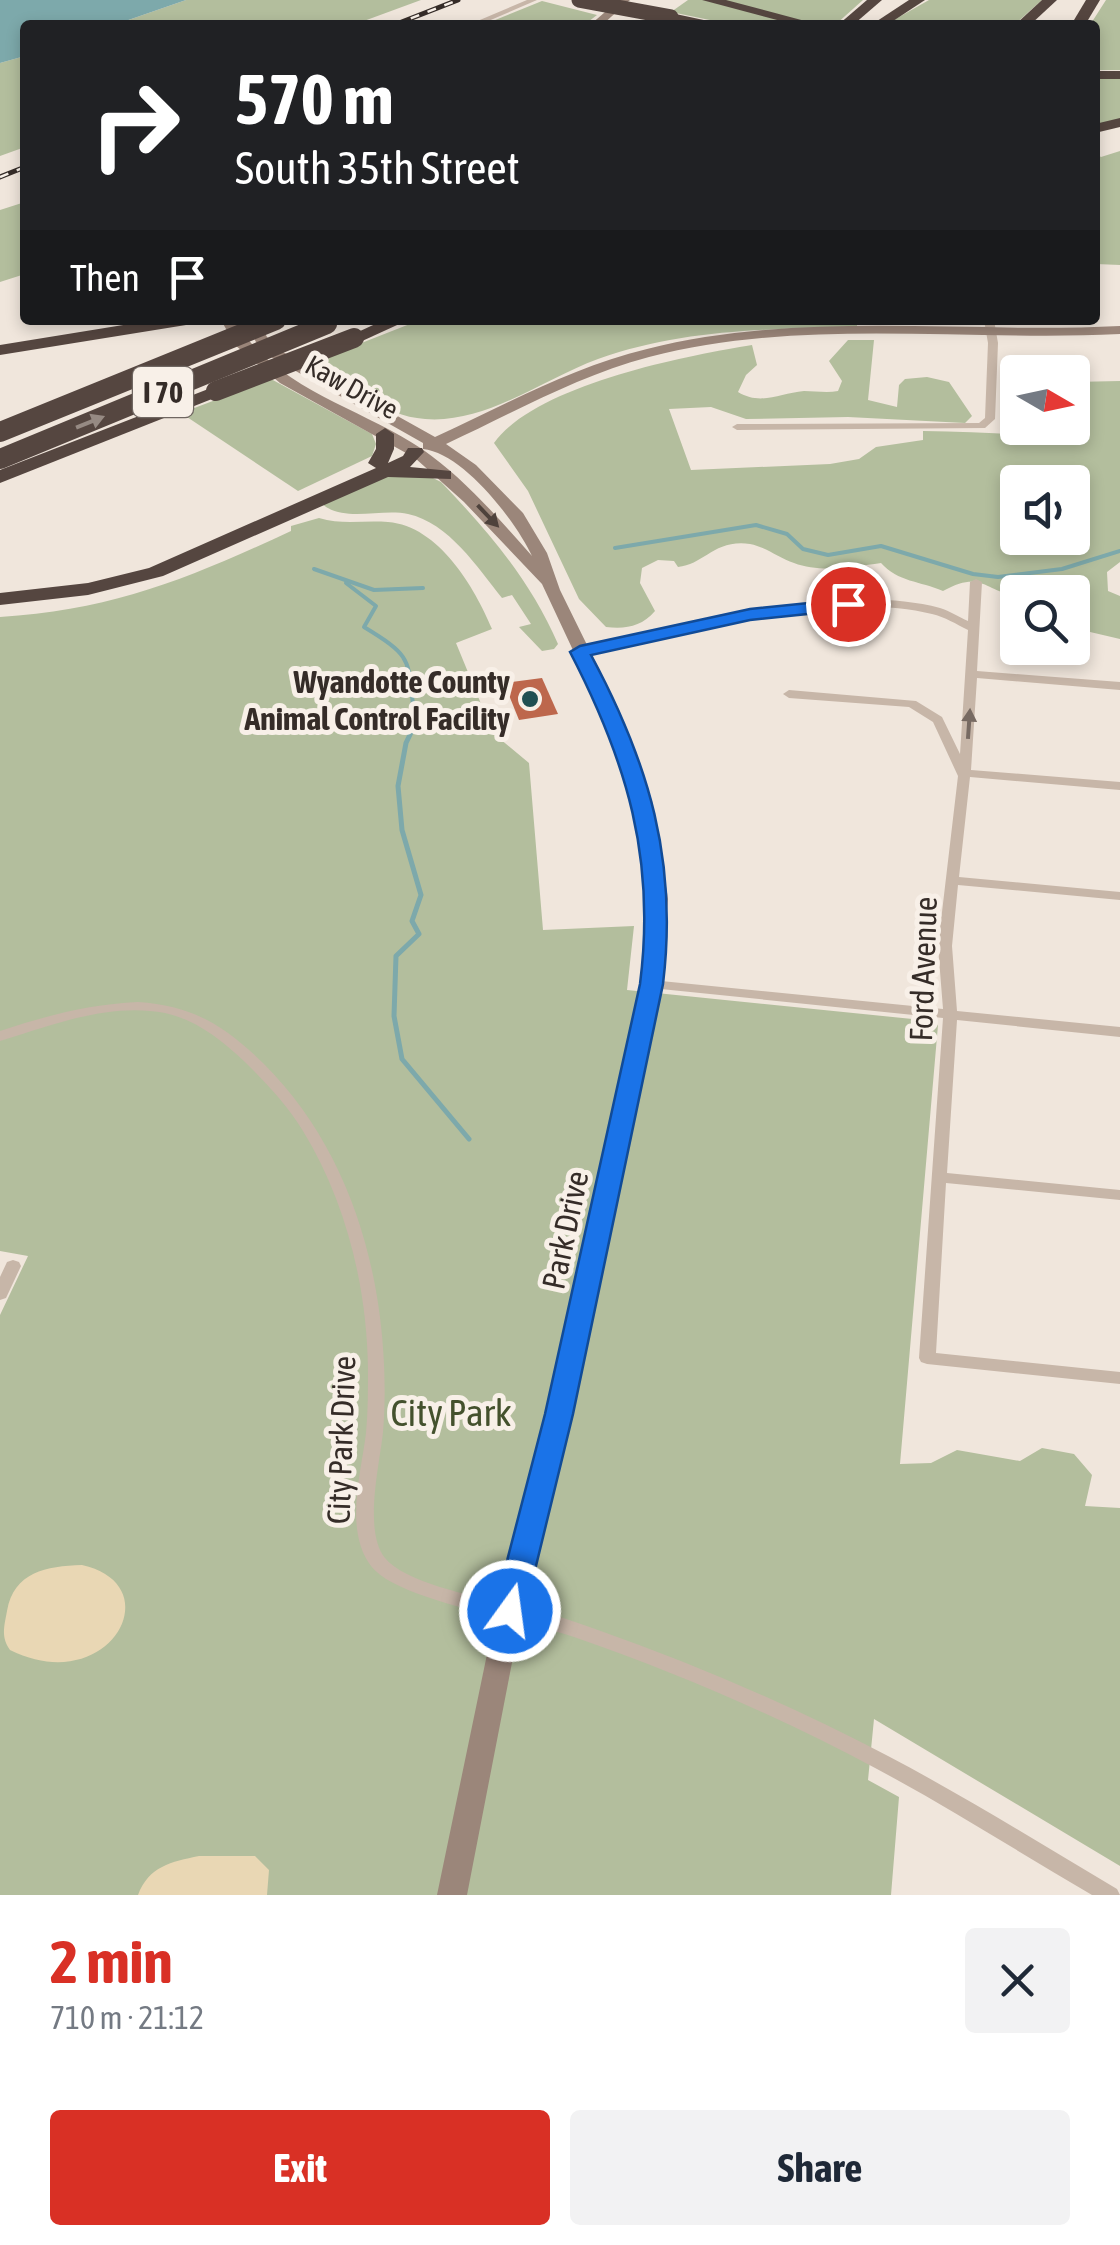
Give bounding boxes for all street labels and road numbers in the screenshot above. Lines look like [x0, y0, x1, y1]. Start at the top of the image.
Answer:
street label: Kaw Drive [300, 349, 404, 425]
road number: I 70 [133, 367, 193, 417]
street label: Ford Avenue [902, 896, 944, 1042]
street label: Park Drive [534, 1167, 596, 1293]
street label: City Park Drive [320, 1355, 362, 1525]

